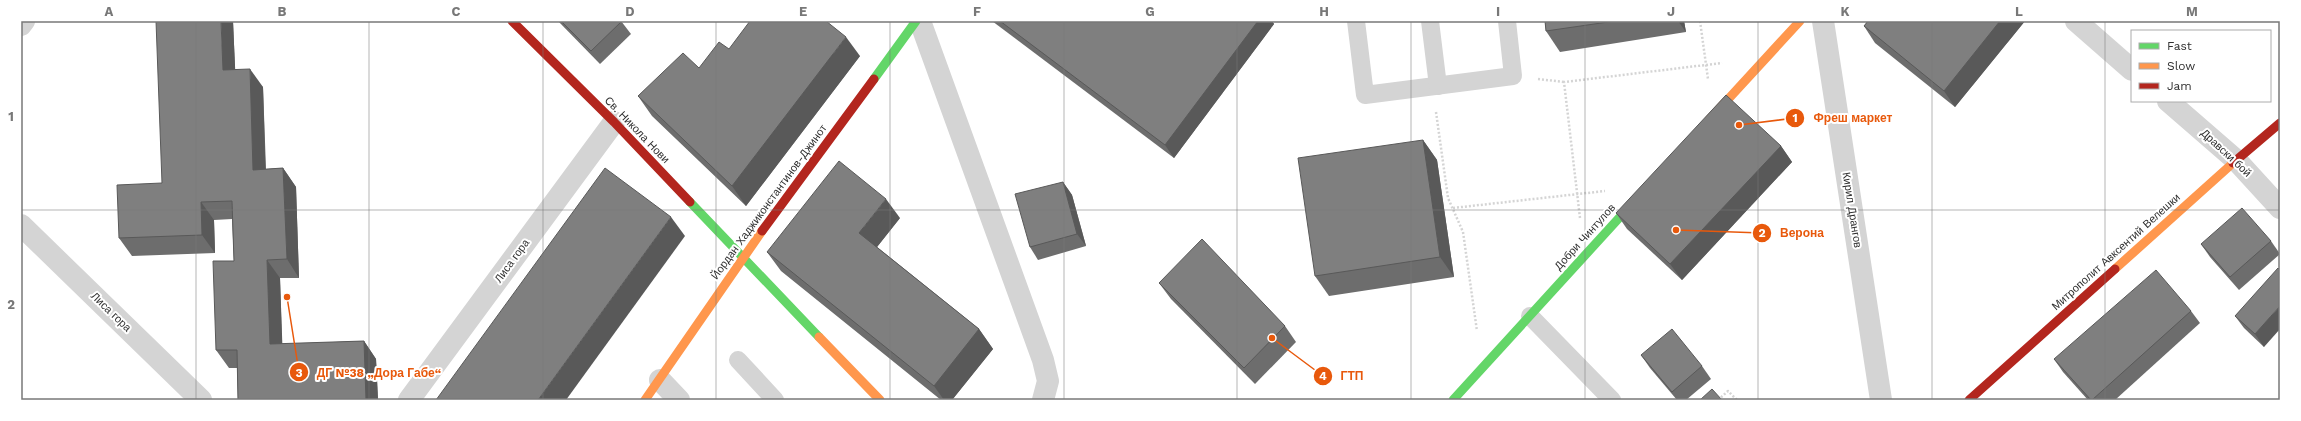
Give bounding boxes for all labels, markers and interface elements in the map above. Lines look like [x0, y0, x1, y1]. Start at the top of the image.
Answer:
text: A [105, 4, 114, 19]
text: B [278, 4, 287, 19]
text: C [452, 4, 461, 19]
text: D [625, 4, 635, 19]
text: E [799, 4, 807, 19]
text: F [973, 4, 981, 19]
text: G [1145, 4, 1155, 19]
text: H [1319, 4, 1329, 19]
text: I [1496, 4, 1500, 19]
text: J [1667, 4, 1675, 19]
text: K [1840, 4, 1850, 19]
text: L [2015, 4, 2023, 19]
text: M [2186, 4, 2198, 19]
legend [2131, 30, 2271, 102]
text: Fast [2167, 39, 2192, 53]
text: Slow [2167, 59, 2195, 73]
text: Jam [2167, 79, 2192, 93]
street label: Св. Никола Нови [602, 94, 672, 166]
callout: Фреш маркет [1785, 106, 1900, 130]
text: 1 [8, 109, 14, 124]
text: 1 [1792, 111, 1798, 125]
text: Фреш маркет [1814, 111, 1893, 125]
street label: Йордан Хаджиконстантинов-Джинот [708, 122, 830, 282]
street label: Дравски бой [2198, 126, 2254, 180]
street label: Кирил Дрангов [1840, 171, 1864, 249]
street label: Митрополит Авксентий Велешки [2049, 191, 2183, 313]
street label: Добри Чинтулов [1552, 201, 1618, 273]
callout: Верона [1752, 221, 1831, 245]
text: 2 [1758, 226, 1766, 240]
text: Верона [1780, 226, 1824, 240]
street label: Лиса гора [492, 236, 533, 285]
street label: Лиса гора [88, 290, 134, 335]
text: 2 [7, 297, 15, 312]
callout: ДГ №38 „Дора Габе“ [289, 360, 450, 384]
callout: ГТП [1313, 364, 1371, 388]
text: 3 [295, 366, 303, 380]
text: ДГ №38 „Дора Габе“ [317, 366, 441, 380]
text: 4 [1319, 369, 1327, 383]
text: ГТП [1341, 369, 1363, 383]

